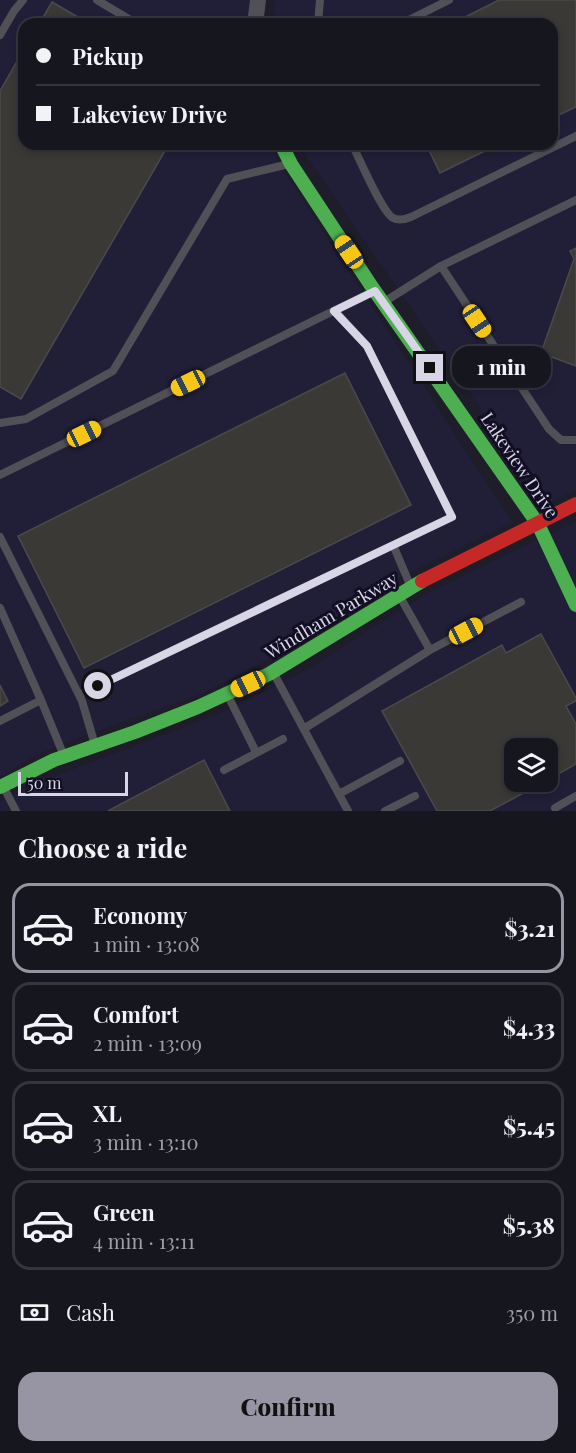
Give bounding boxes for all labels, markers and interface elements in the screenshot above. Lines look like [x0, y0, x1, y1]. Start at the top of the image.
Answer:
text: Pickup [72, 41, 143, 71]
text: Lakeview Drive [72, 99, 227, 129]
car [331, 232, 367, 272]
car [459, 301, 495, 341]
callout: 1 min [451, 347, 550, 389]
text: 1 min [477, 353, 526, 380]
route end [416, 354, 443, 381]
car [168, 367, 208, 399]
street label: Lakeview Drive [476, 407, 564, 523]
car [64, 418, 104, 450]
street label: Windham Parkway [259, 566, 402, 665]
car [446, 615, 486, 647]
car [228, 668, 268, 700]
route start [84, 672, 111, 699]
map controls [504, 738, 558, 792]
button: layers [504, 738, 558, 792]
scale bar [18, 769, 128, 796]
text: 50 m [27, 772, 61, 793]
text: Choose a ride [18, 829, 187, 865]
text: Economy [93, 900, 187, 930]
icon: car [21, 901, 75, 955]
text: $3.21 [505, 913, 555, 943]
text: 1 min · 13:08 [93, 930, 200, 957]
text: Comfort [93, 999, 179, 1029]
icon: car [21, 1000, 75, 1054]
text: $4.33 [503, 1012, 555, 1042]
text: 2 min · 13:09 [93, 1029, 202, 1056]
text: XL [93, 1098, 122, 1128]
icon: car [21, 1099, 75, 1153]
text: $5.45 [503, 1111, 555, 1141]
text: 3 min · 13:10 [93, 1128, 199, 1155]
text: Green [93, 1197, 155, 1227]
icon: car [21, 1198, 75, 1252]
text: $5.38 [503, 1210, 555, 1240]
text: 4 min · 13:11 [93, 1227, 195, 1254]
icon: cash [18, 1296, 51, 1329]
text: Cash [66, 1297, 115, 1327]
text: 350 m [506, 1299, 558, 1326]
button: Confirm [18, 1372, 558, 1441]

